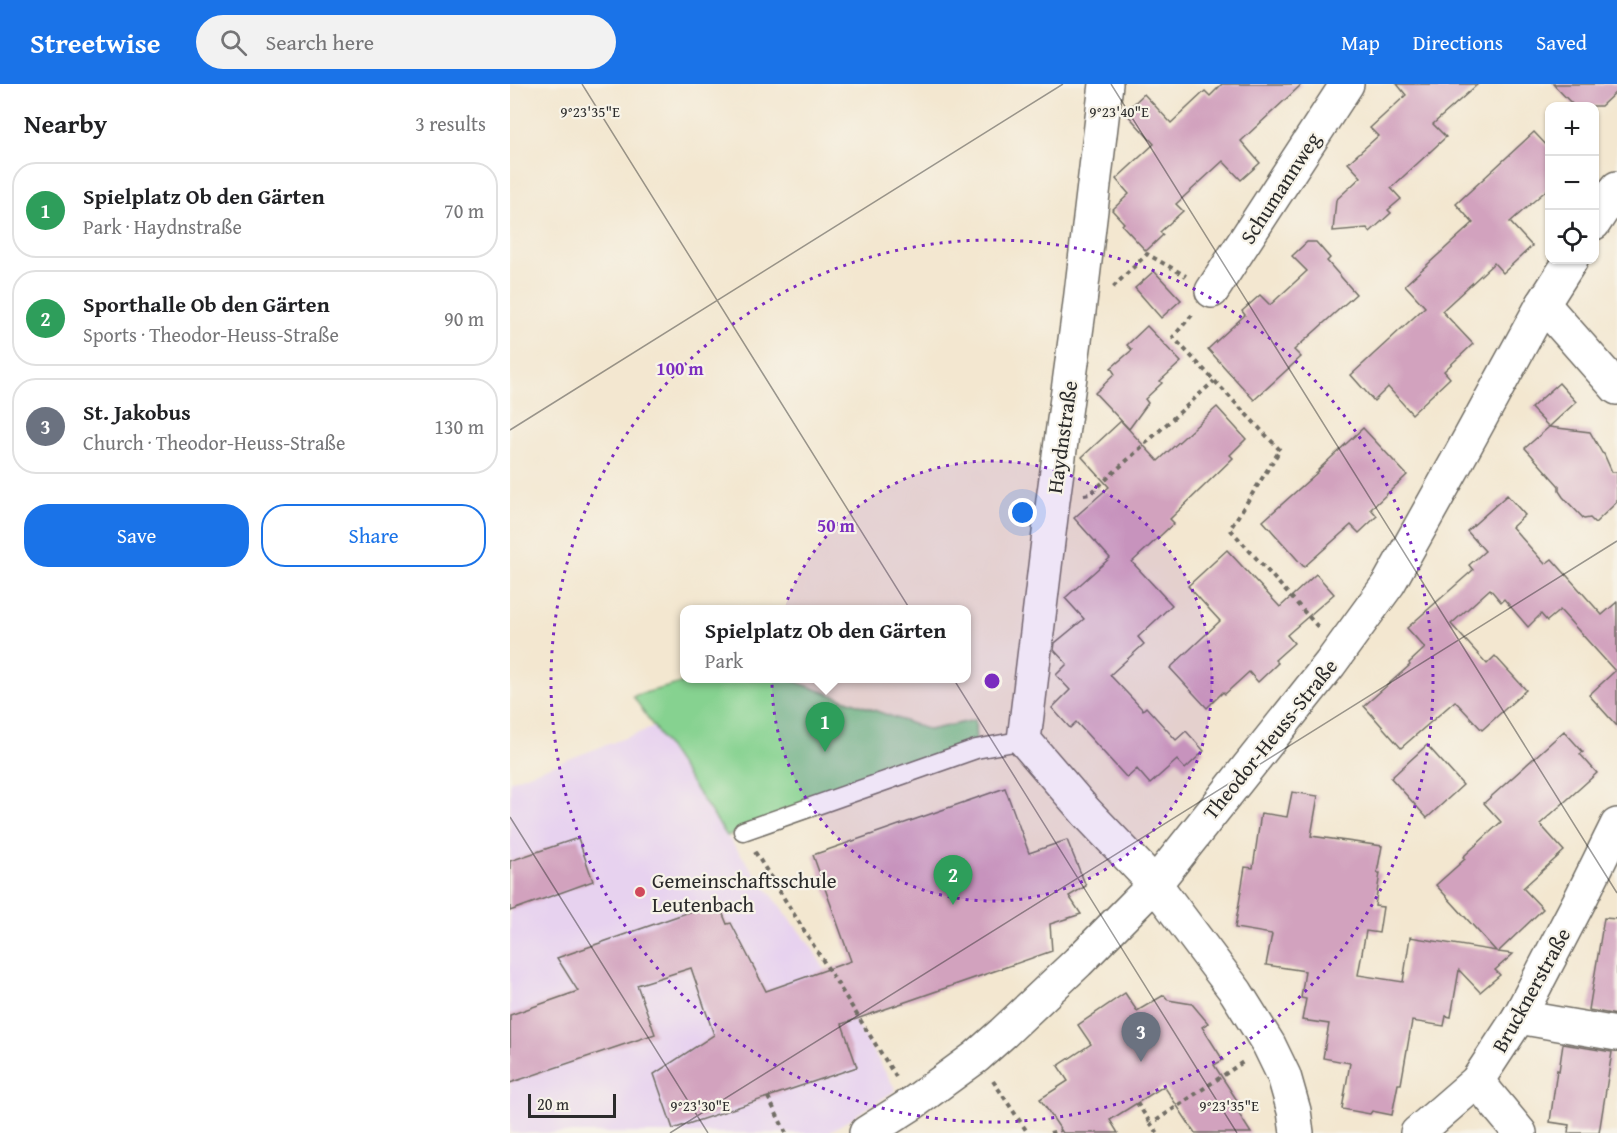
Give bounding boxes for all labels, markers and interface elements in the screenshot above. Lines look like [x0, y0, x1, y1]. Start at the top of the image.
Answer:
search box [196, 15, 616, 69]
text: Streetwise [30, 22, 160, 63]
icon: search [217, 26, 250, 59]
text: Search here [265, 26, 374, 58]
text: Map [1341, 27, 1380, 58]
text: Directions [1413, 27, 1503, 58]
text: Saved [1536, 27, 1587, 58]
text: 9°23'35"E [560, 101, 620, 122]
text: 9°23'40"E [1089, 101, 1149, 122]
map controls [1545, 102, 1599, 264]
button: + [1545, 102, 1599, 156]
text: Nearby [24, 104, 107, 143]
text: 3 results [415, 109, 486, 138]
street label: Schumannweg [1232, 125, 1328, 250]
button: − [1545, 156, 1599, 210]
text: Spielplatz Ob den Gärten [83, 180, 325, 212]
text: 1 [40, 196, 51, 225]
text: 70 m [444, 196, 484, 225]
button: locate [1545, 210, 1599, 264]
text: Park · Haydnstraße [83, 212, 242, 241]
text: Sporthalle Ob den Gärten [83, 288, 330, 320]
text: 2 [40, 304, 51, 333]
text: 90 m [444, 304, 484, 333]
text: Sports · Theodor-Heuss-Straße [83, 320, 339, 349]
text: 100 m [656, 355, 704, 382]
street label: Haydnstraße [1039, 378, 1085, 495]
text: St. Jakobus [83, 396, 191, 428]
text: 3 [40, 412, 51, 441]
text: 130 m [434, 412, 484, 441]
text: Church · Theodor-Heuss-Straße [83, 428, 345, 457]
your location [1008, 498, 1037, 527]
button: Save [24, 504, 249, 567]
button: Share [261, 504, 486, 567]
text: 50 m [817, 512, 856, 539]
popup [680, 605, 971, 683]
text: Spielplatz Ob den Gärten [705, 614, 946, 646]
text: Park [705, 646, 743, 675]
street label: Theodor-Heuss-Straße [1195, 652, 1345, 826]
centre of rings [982, 671, 1002, 691]
pin: 1 [806, 702, 844, 752]
pin: 2 [934, 856, 972, 905]
place label: Gemeinschaftsschule Leutenbach [652, 865, 837, 920]
marker: Gemeinschaftsschule Leutenbach [633, 885, 647, 899]
street label: Brucknerstraße [1484, 922, 1578, 1058]
pin: 3 [1122, 1012, 1160, 1062]
scale bar [528, 1091, 616, 1118]
text: 20 m [537, 1092, 569, 1116]
text: 9°23'30"E [670, 1095, 730, 1116]
text: 9°23'35"E [1199, 1095, 1259, 1116]

